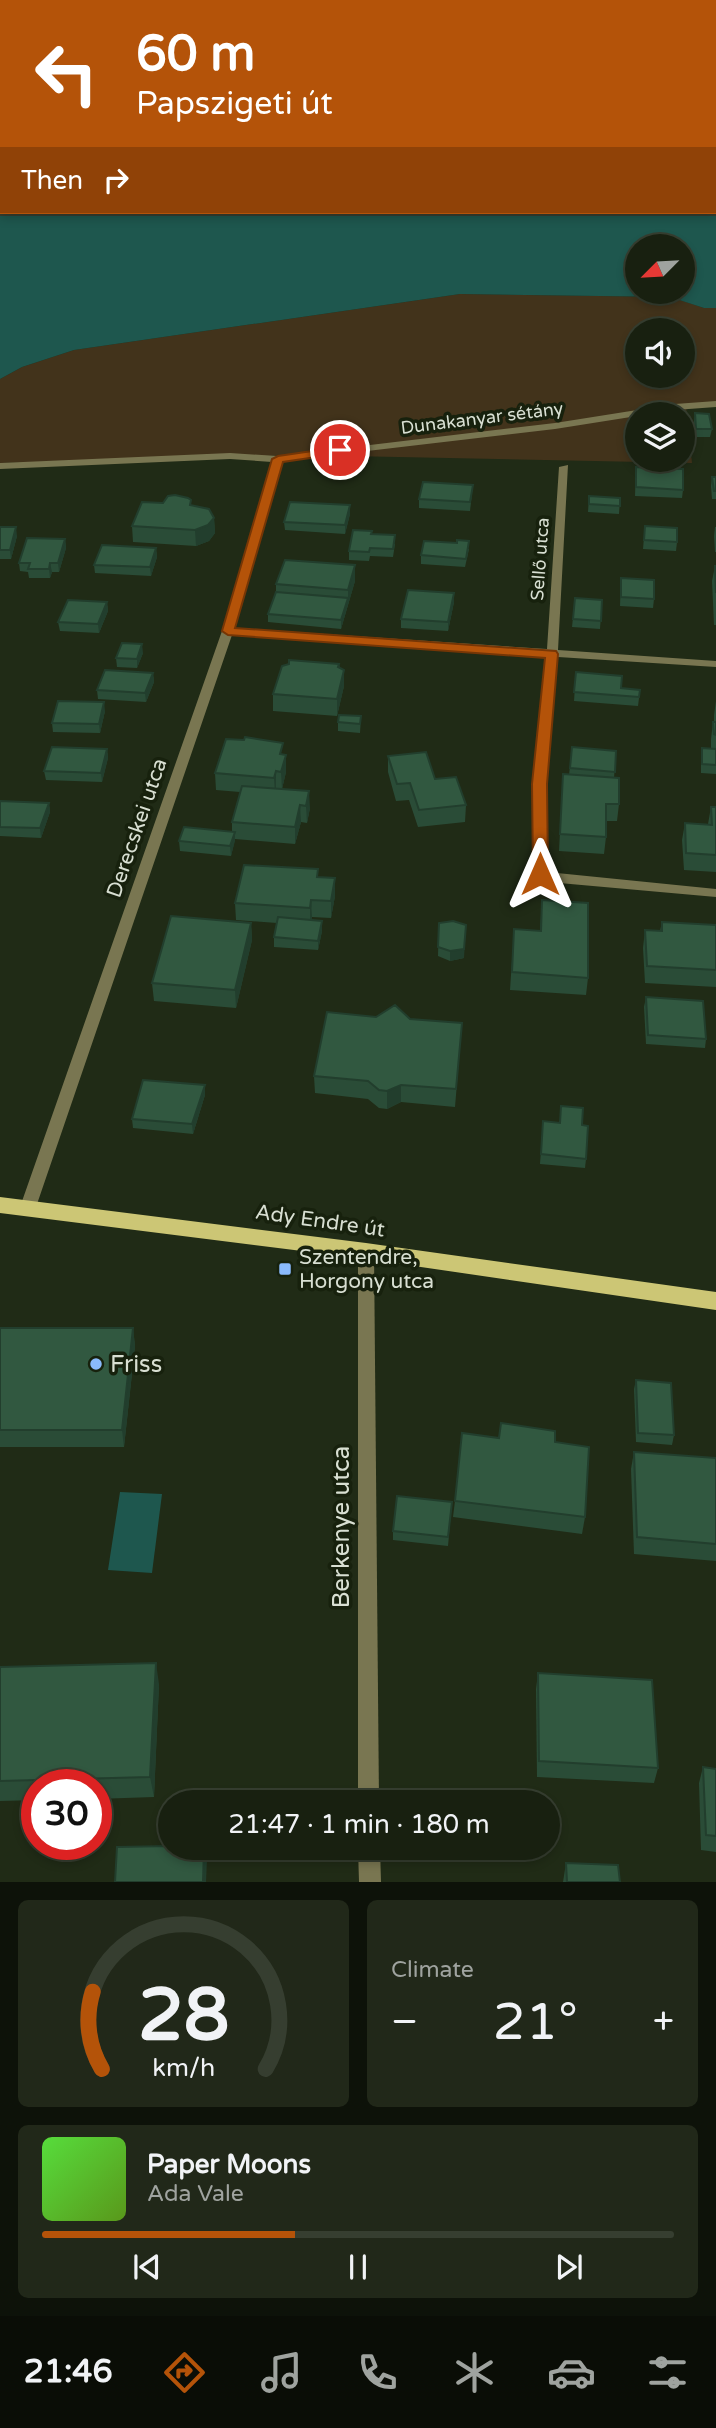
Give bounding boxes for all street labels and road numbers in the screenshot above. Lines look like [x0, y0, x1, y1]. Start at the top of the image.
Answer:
street label: Dunakanyar sétány [400, 397, 565, 439]
street label: Sellő utca [526, 517, 554, 601]
street label: Derecskei utca [101, 755, 173, 901]
street label: Ady Endre út [254, 1200, 386, 1242]
street label: Berkenye utca [327, 1446, 356, 1608]

